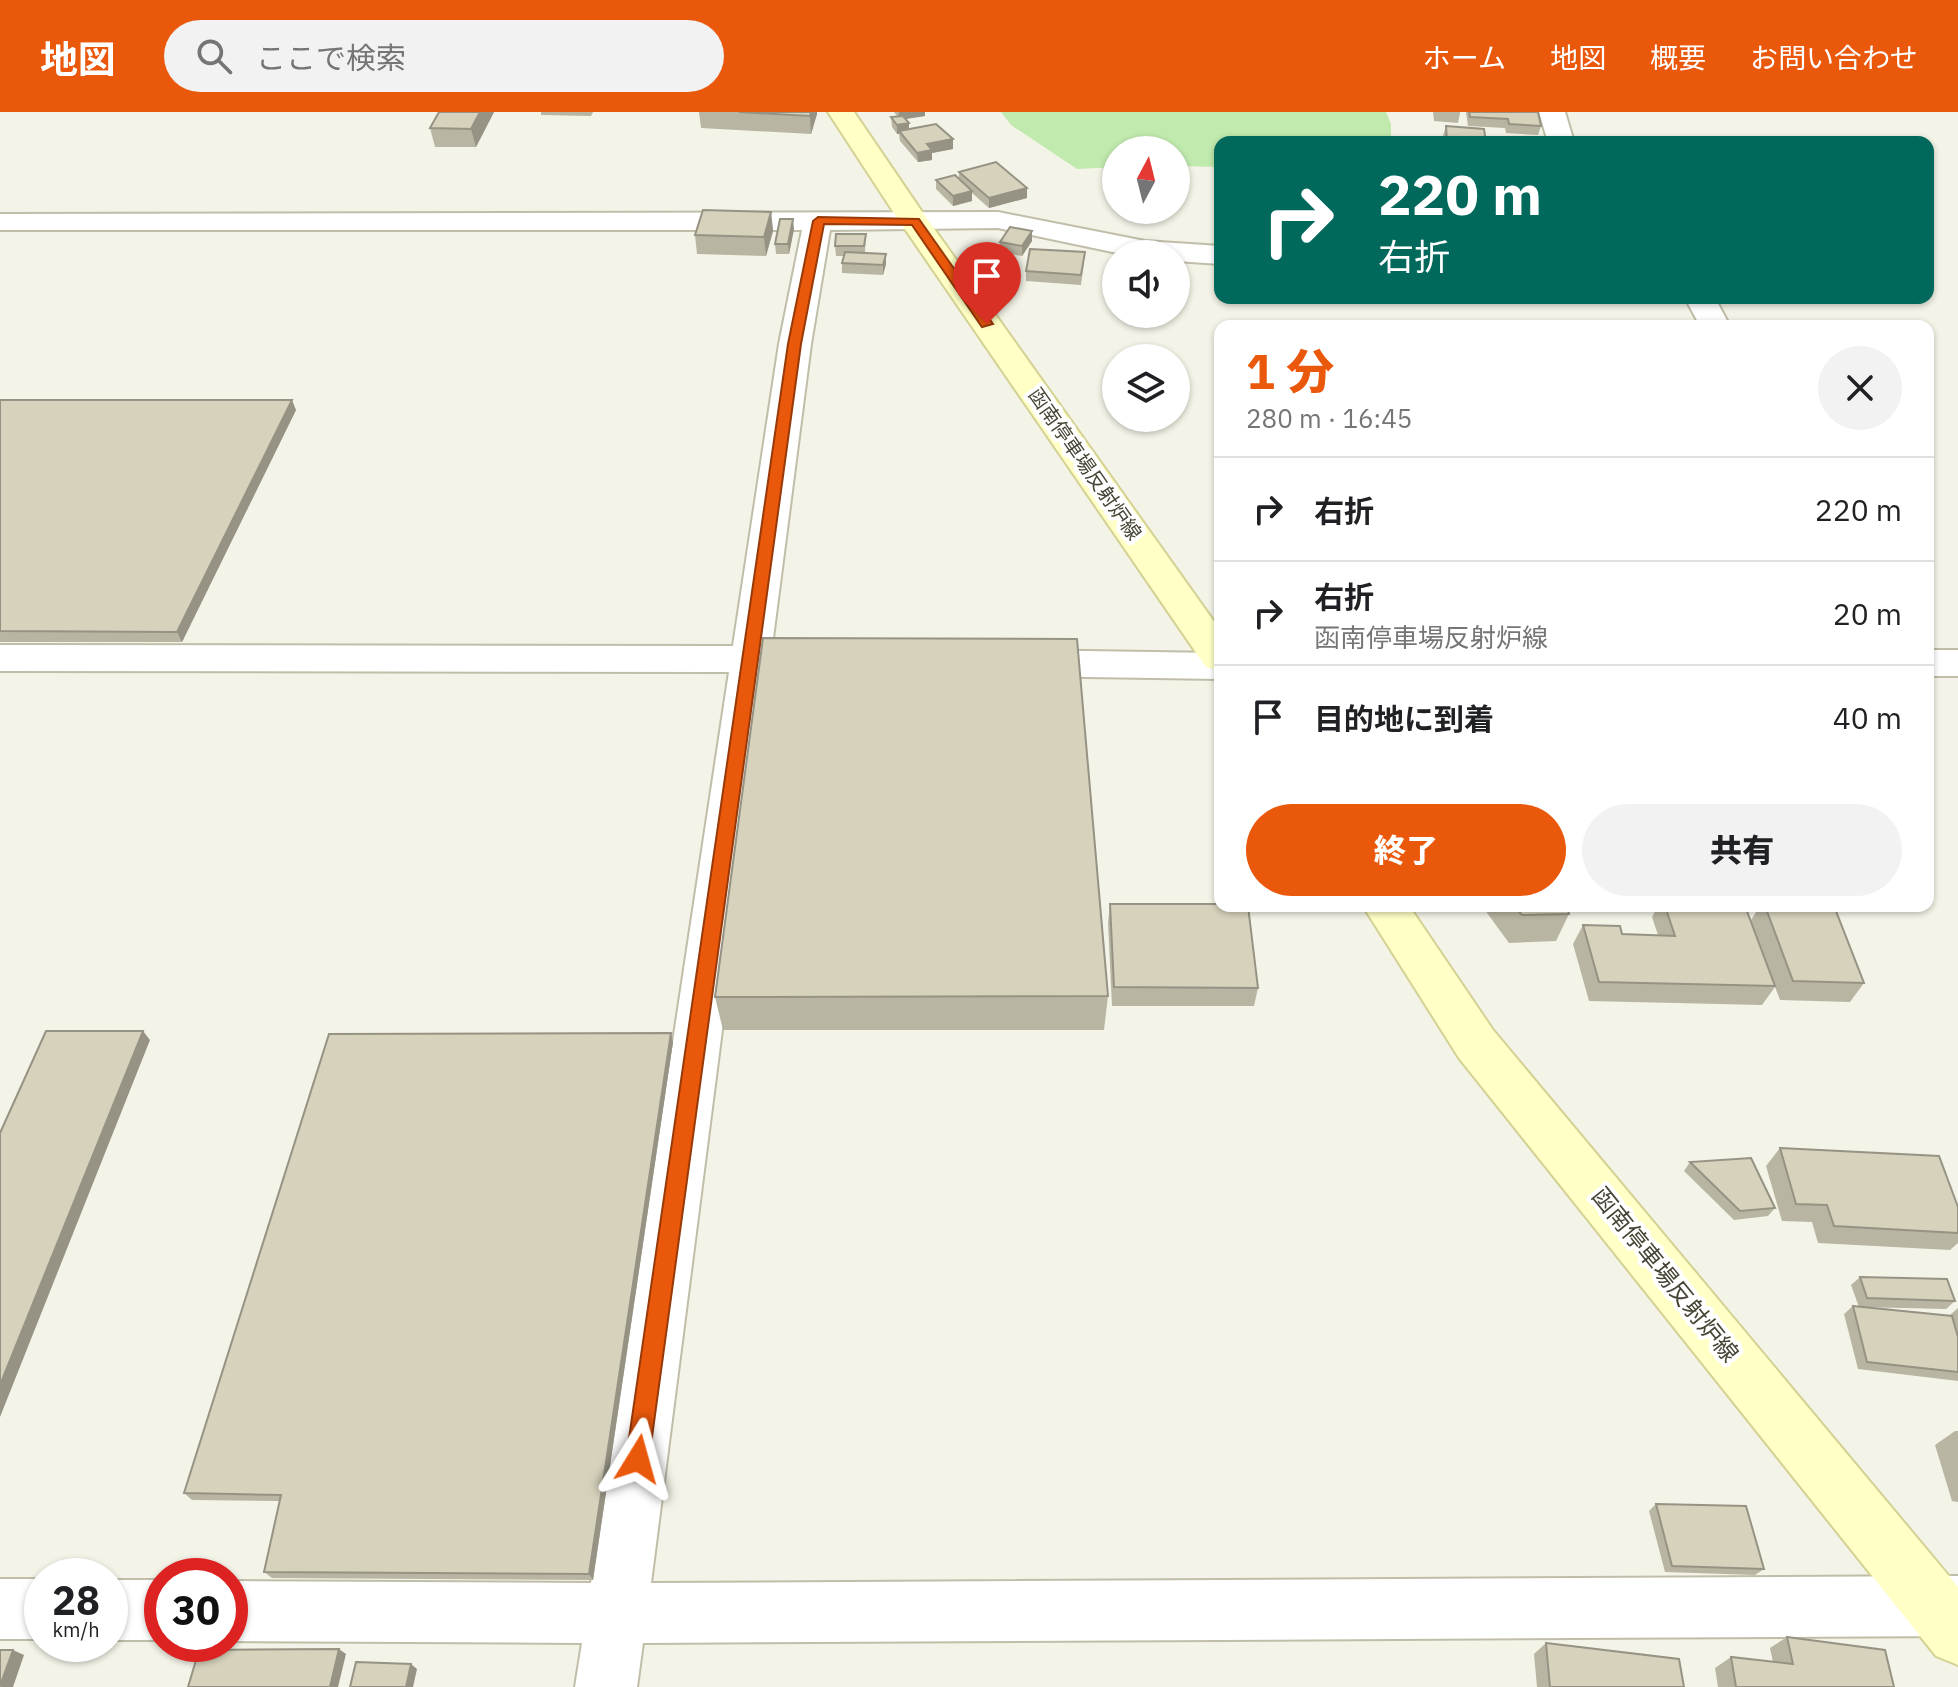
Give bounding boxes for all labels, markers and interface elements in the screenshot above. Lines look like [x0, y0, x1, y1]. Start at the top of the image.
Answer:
search box [164, 20, 724, 92]
text: 地図 [40, 34, 116, 83]
icon: search [192, 34, 236, 78]
text: ここで検索 [256, 38, 406, 77]
text: ホーム [1423, 39, 1506, 76]
text: 地図 [1550, 39, 1606, 76]
text: 概要 [1650, 39, 1706, 76]
text: お問い合わせ [1750, 39, 1918, 76]
north arrow [1102, 136, 1190, 224]
map controls [1102, 136, 1190, 432]
text: 220 m [1378, 158, 1542, 230]
icon: right [1246, 168, 1350, 272]
text: 右折 [1378, 233, 1450, 280]
button: sound [1102, 240, 1190, 328]
pin [953, 242, 1021, 324]
icon: arrive [965, 254, 1009, 298]
text: 1 分 [1246, 340, 1334, 402]
button: layers [1102, 344, 1190, 432]
button: close [1818, 346, 1902, 430]
street label: 函南停車場反射炉線 [1023, 382, 1148, 545]
text: 280 m · 16:45 [1246, 401, 1412, 435]
icon: right [1246, 487, 1290, 531]
text: 220 m [1815, 490, 1902, 529]
text: 右折 [1314, 491, 1374, 530]
text: 右折 [1314, 577, 1374, 616]
icon: right [1246, 591, 1290, 635]
text: 20 m [1833, 594, 1902, 633]
text: 函南停車場反射炉線 [1314, 620, 1548, 654]
icon: arrive [1246, 695, 1290, 739]
text: 40 m [1833, 698, 1902, 737]
text: 目的地に到着 [1314, 699, 1494, 738]
button: 終了 [1246, 804, 1566, 896]
button: 共有 [1582, 804, 1902, 896]
street label: 函南停車場反射炉線 [1585, 1180, 1746, 1368]
position arrow [596, 1417, 680, 1501]
speed limit sign: 30 [144, 1558, 248, 1662]
text: 28 [52, 1574, 100, 1626]
text: km/h [52, 1616, 100, 1643]

